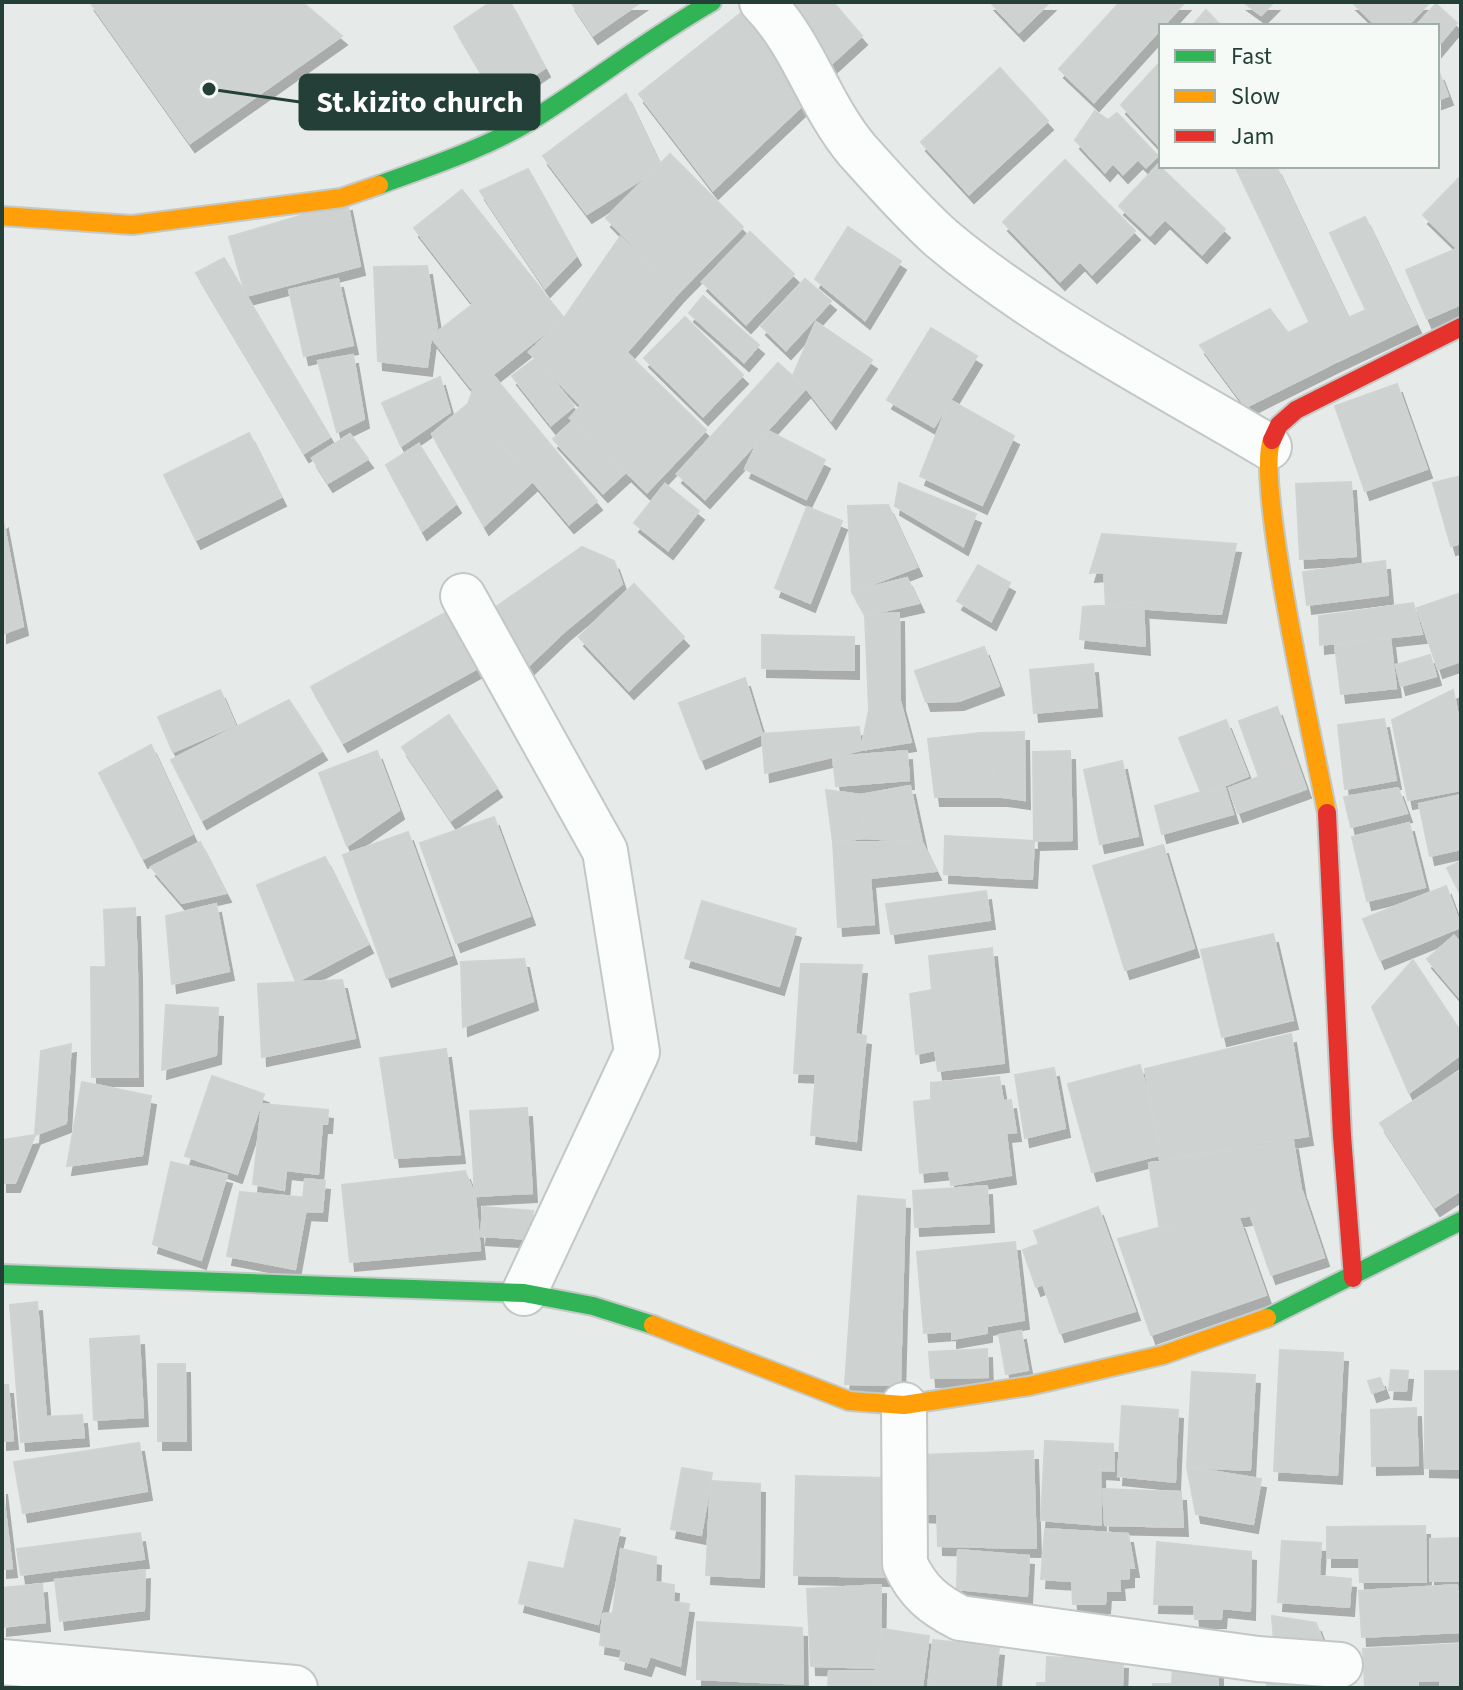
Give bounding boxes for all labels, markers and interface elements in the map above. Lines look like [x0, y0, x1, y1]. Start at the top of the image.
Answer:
legend [1159, 24, 1439, 168]
text: Fast [1231, 39, 1272, 74]
callout: St.kizito church [300, 75, 539, 129]
text: Slow [1231, 79, 1280, 114]
text: St.kizito church [316, 81, 524, 124]
text: Jam [1231, 119, 1275, 154]

